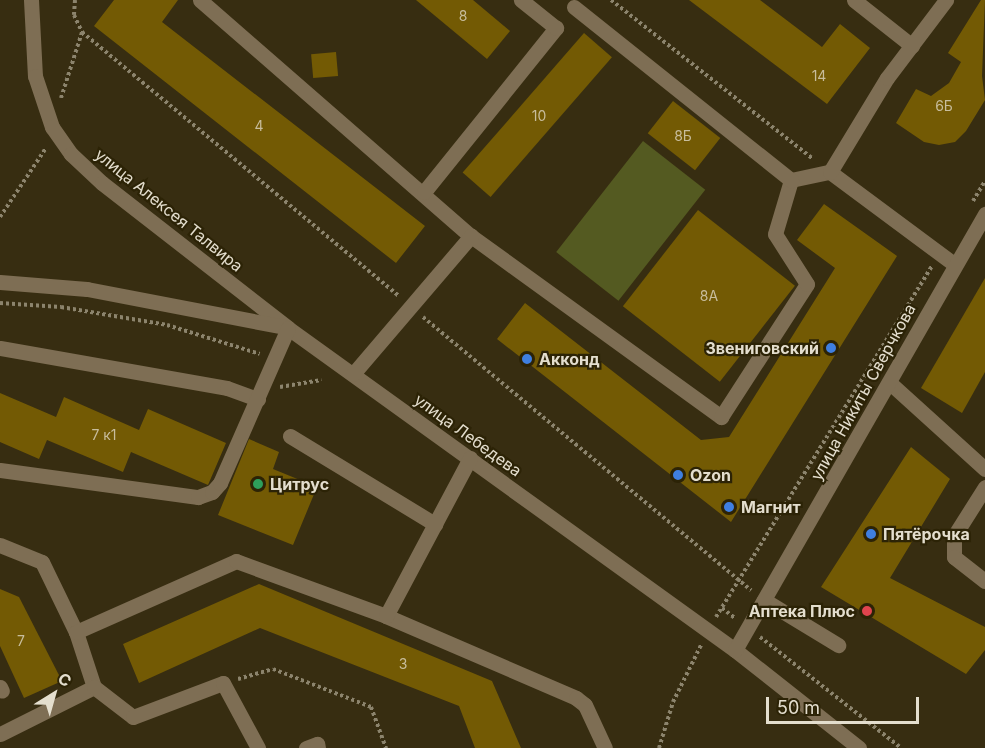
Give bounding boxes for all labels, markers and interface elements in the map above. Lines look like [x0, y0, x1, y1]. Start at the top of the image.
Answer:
house number: 8 [459, 8, 467, 24]
house number: 14 [812, 68, 826, 84]
house number: 6Б [935, 98, 953, 114]
house number: 10 [532, 108, 546, 124]
house number: 4 [254, 118, 264, 134]
house number: 8Б [674, 128, 692, 144]
street label: улица Алексея Талвира [91, 144, 247, 276]
house number: 8А [700, 288, 718, 304]
street label: улица Никиты Сверчкова [806, 300, 920, 484]
place label: Звениговский [705, 338, 819, 358]
marker: Звениговский [824, 341, 838, 355]
place label: Акконд [539, 349, 600, 369]
marker: Акконд [520, 352, 534, 366]
street label: улица Лебедева [411, 390, 525, 480]
house number: 7 к1 [91, 427, 117, 443]
place label: Ozon [690, 465, 731, 485]
marker: Ozon [671, 468, 685, 482]
place label: Цитрус [270, 474, 329, 494]
marker: Цитрус [251, 477, 265, 491]
place label: Магнит [741, 497, 801, 517]
marker: Магнит [722, 500, 736, 514]
place label: Пятёрочка [883, 524, 970, 544]
marker: Пятёрочка [864, 527, 878, 541]
place label: Аптека Плюс [749, 601, 855, 621]
marker: Аптека Плюс [860, 604, 874, 618]
house number: 7 [17, 633, 25, 649]
house number: 3 [399, 656, 407, 672]
north arrow [24, 664, 84, 724]
text: С [54, 668, 76, 691]
scale bar [769, 685, 922, 723]
text: 50 m [777, 697, 820, 718]

